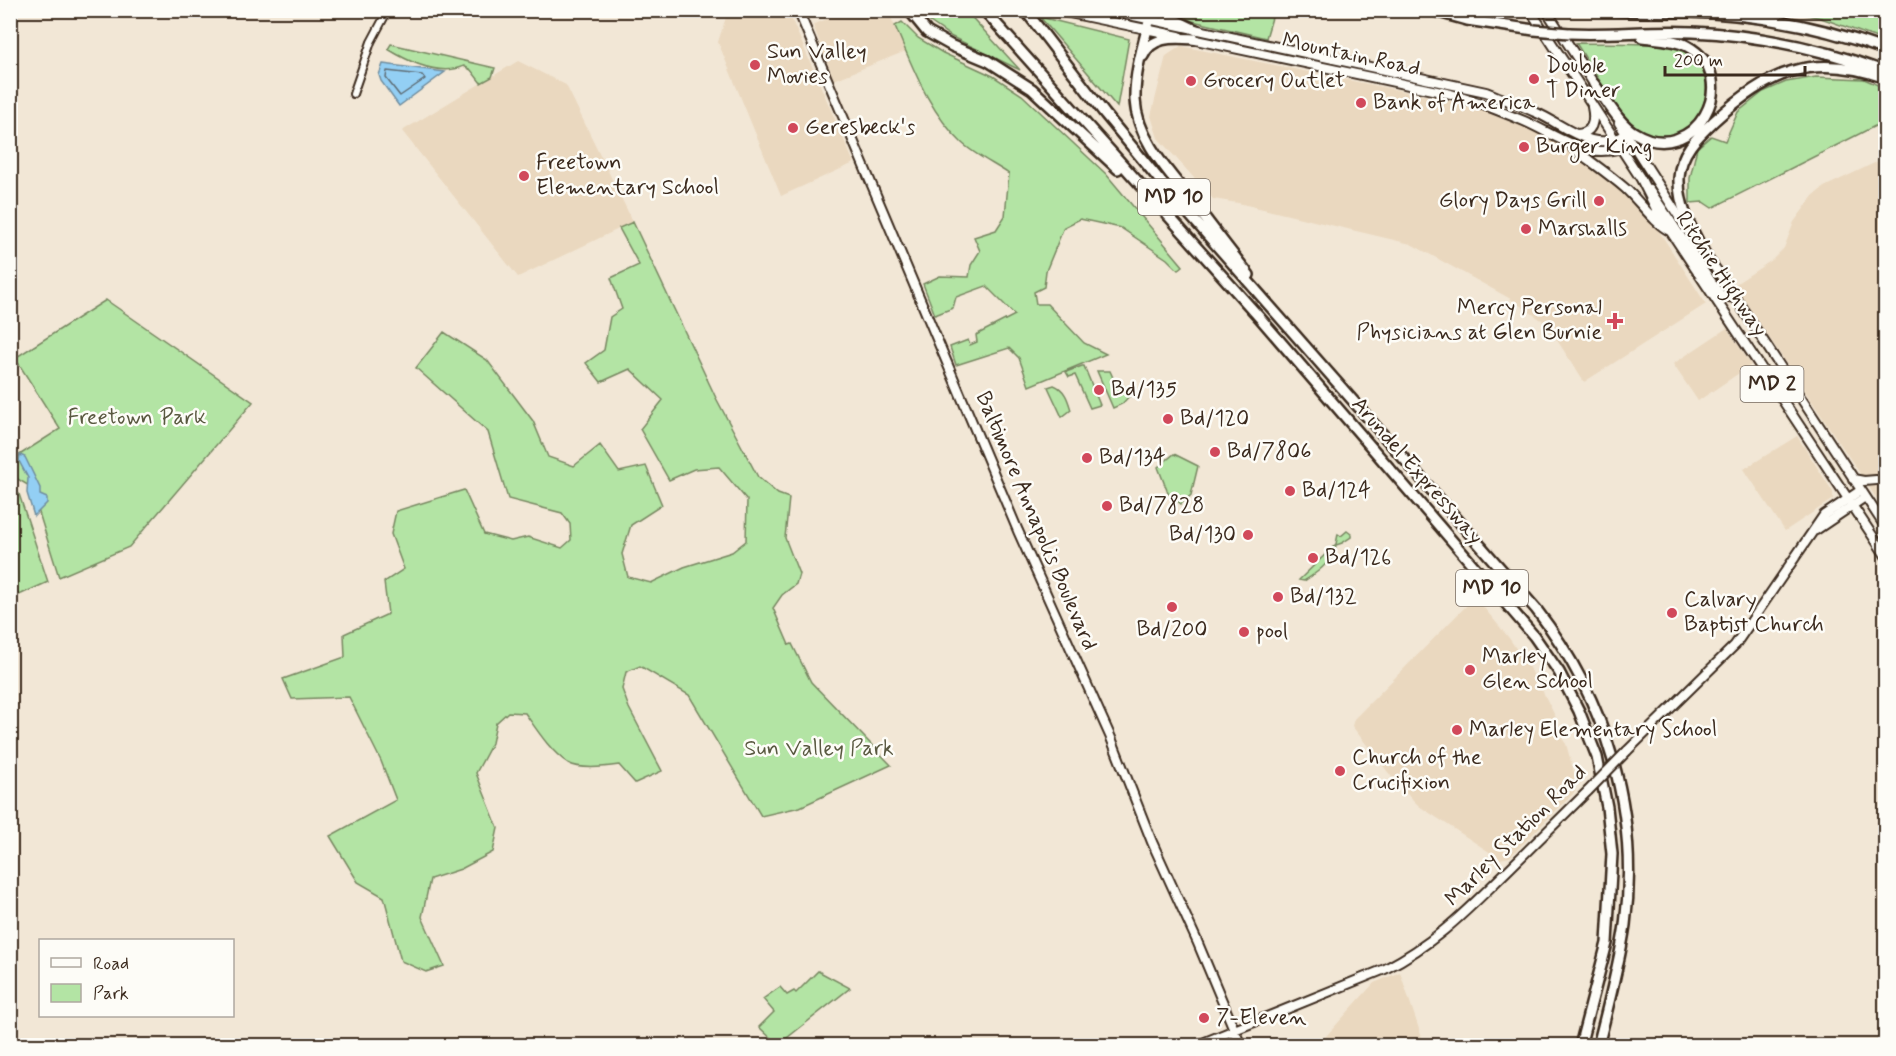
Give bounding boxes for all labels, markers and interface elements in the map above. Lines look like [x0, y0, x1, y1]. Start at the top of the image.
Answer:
street label: Mountain Road [1279, 27, 1423, 83]
place label: Sun Valley Movies [767, 38, 867, 91]
scale bar [1665, 39, 1804, 77]
text: 200 m [1674, 49, 1723, 73]
place label: Double T Diner [1546, 52, 1620, 105]
marker: Sun Valley Movies [748, 58, 762, 72]
place label: Grocery Outlet [1203, 67, 1345, 95]
marker: Double T Diner [1527, 72, 1541, 86]
marker: Grocery Outlet [1184, 74, 1198, 88]
place label: Bank of America [1373, 89, 1536, 117]
marker: Bank of America [1354, 96, 1368, 110]
place label: Geresbeck's [805, 114, 915, 142]
marker: Geresbeck's [786, 121, 800, 135]
place label: Burger King [1536, 133, 1652, 164]
marker: Burger King [1517, 140, 1531, 154]
place label: Freetown Elementary School [536, 149, 719, 202]
marker: Freetown Elementary School [517, 169, 531, 183]
road number: MD 10 [1138, 179, 1210, 215]
place label: Glory Days Grill [1439, 187, 1587, 215]
marker: Glory Days Grill [1592, 194, 1606, 208]
street label: Ritchie Highway [1666, 206, 1773, 344]
place label: Marshalls [1538, 215, 1627, 243]
marker: Marshalls [1519, 222, 1533, 236]
place label: Mercy Personal Physicians at Glen Burnie [1357, 294, 1602, 347]
marker: Mercy Personal Physicians at Glen Burnie [1606, 312, 1624, 330]
road number: MD 2 [1740, 366, 1804, 402]
place label: Bd/135 [1111, 376, 1177, 404]
marker: Bd/135 [1092, 383, 1106, 397]
street label: Baltimore Annapolis Boulevard [969, 387, 1103, 655]
street label: Arundel Expressway [1345, 391, 1489, 551]
park label: Freetown Park [67, 404, 207, 432]
place label: Bd/120 [1180, 405, 1249, 433]
marker: Bd/120 [1161, 412, 1175, 426]
place label: Bd/7806 [1227, 438, 1311, 466]
place label: Bd/134 [1099, 444, 1166, 472]
marker: Bd/7806 [1208, 445, 1222, 459]
marker: Bd/134 [1080, 451, 1094, 465]
place label: Bd/124 [1302, 477, 1371, 505]
marker: Bd/124 [1283, 484, 1297, 498]
place label: Bd/7828 [1119, 492, 1205, 520]
marker: Bd/7828 [1100, 499, 1114, 513]
place label: Bd/130 [1169, 521, 1236, 549]
marker: Bd/130 [1241, 528, 1255, 542]
place label: Bd/126 [1325, 544, 1391, 572]
marker: Bd/126 [1306, 551, 1320, 565]
road number: MD 10 [1456, 570, 1528, 606]
place label: Bd/132 [1290, 583, 1357, 611]
place label: Calvary Baptist Church [1684, 586, 1824, 639]
marker: Bd/132 [1271, 590, 1285, 604]
marker: Bd/200 [1165, 600, 1179, 614]
marker: Calvary Baptist Church [1665, 606, 1679, 620]
place label: Bd/200 [1136, 616, 1208, 644]
place label: pool [1256, 618, 1288, 646]
marker: pool [1237, 625, 1251, 639]
place label: Marley Glen School [1482, 643, 1593, 696]
marker: Marley Glen School [1463, 663, 1477, 677]
place label: Marley Elementary School [1469, 716, 1717, 744]
marker: Marley Elementary School [1450, 723, 1464, 737]
park label: Sun Valley Park [744, 735, 894, 763]
place label: Church of the Crucifixion [1352, 744, 1482, 797]
street label: Marley Station Road [1439, 759, 1593, 913]
marker: Church of the Crucifixion [1333, 764, 1347, 778]
legend [39, 939, 234, 1017]
text: Road [93, 952, 129, 976]
text: Park [93, 982, 129, 1006]
place label: 7-Eleven [1216, 1004, 1306, 1032]
marker: 7-Eleven [1197, 1011, 1211, 1025]

